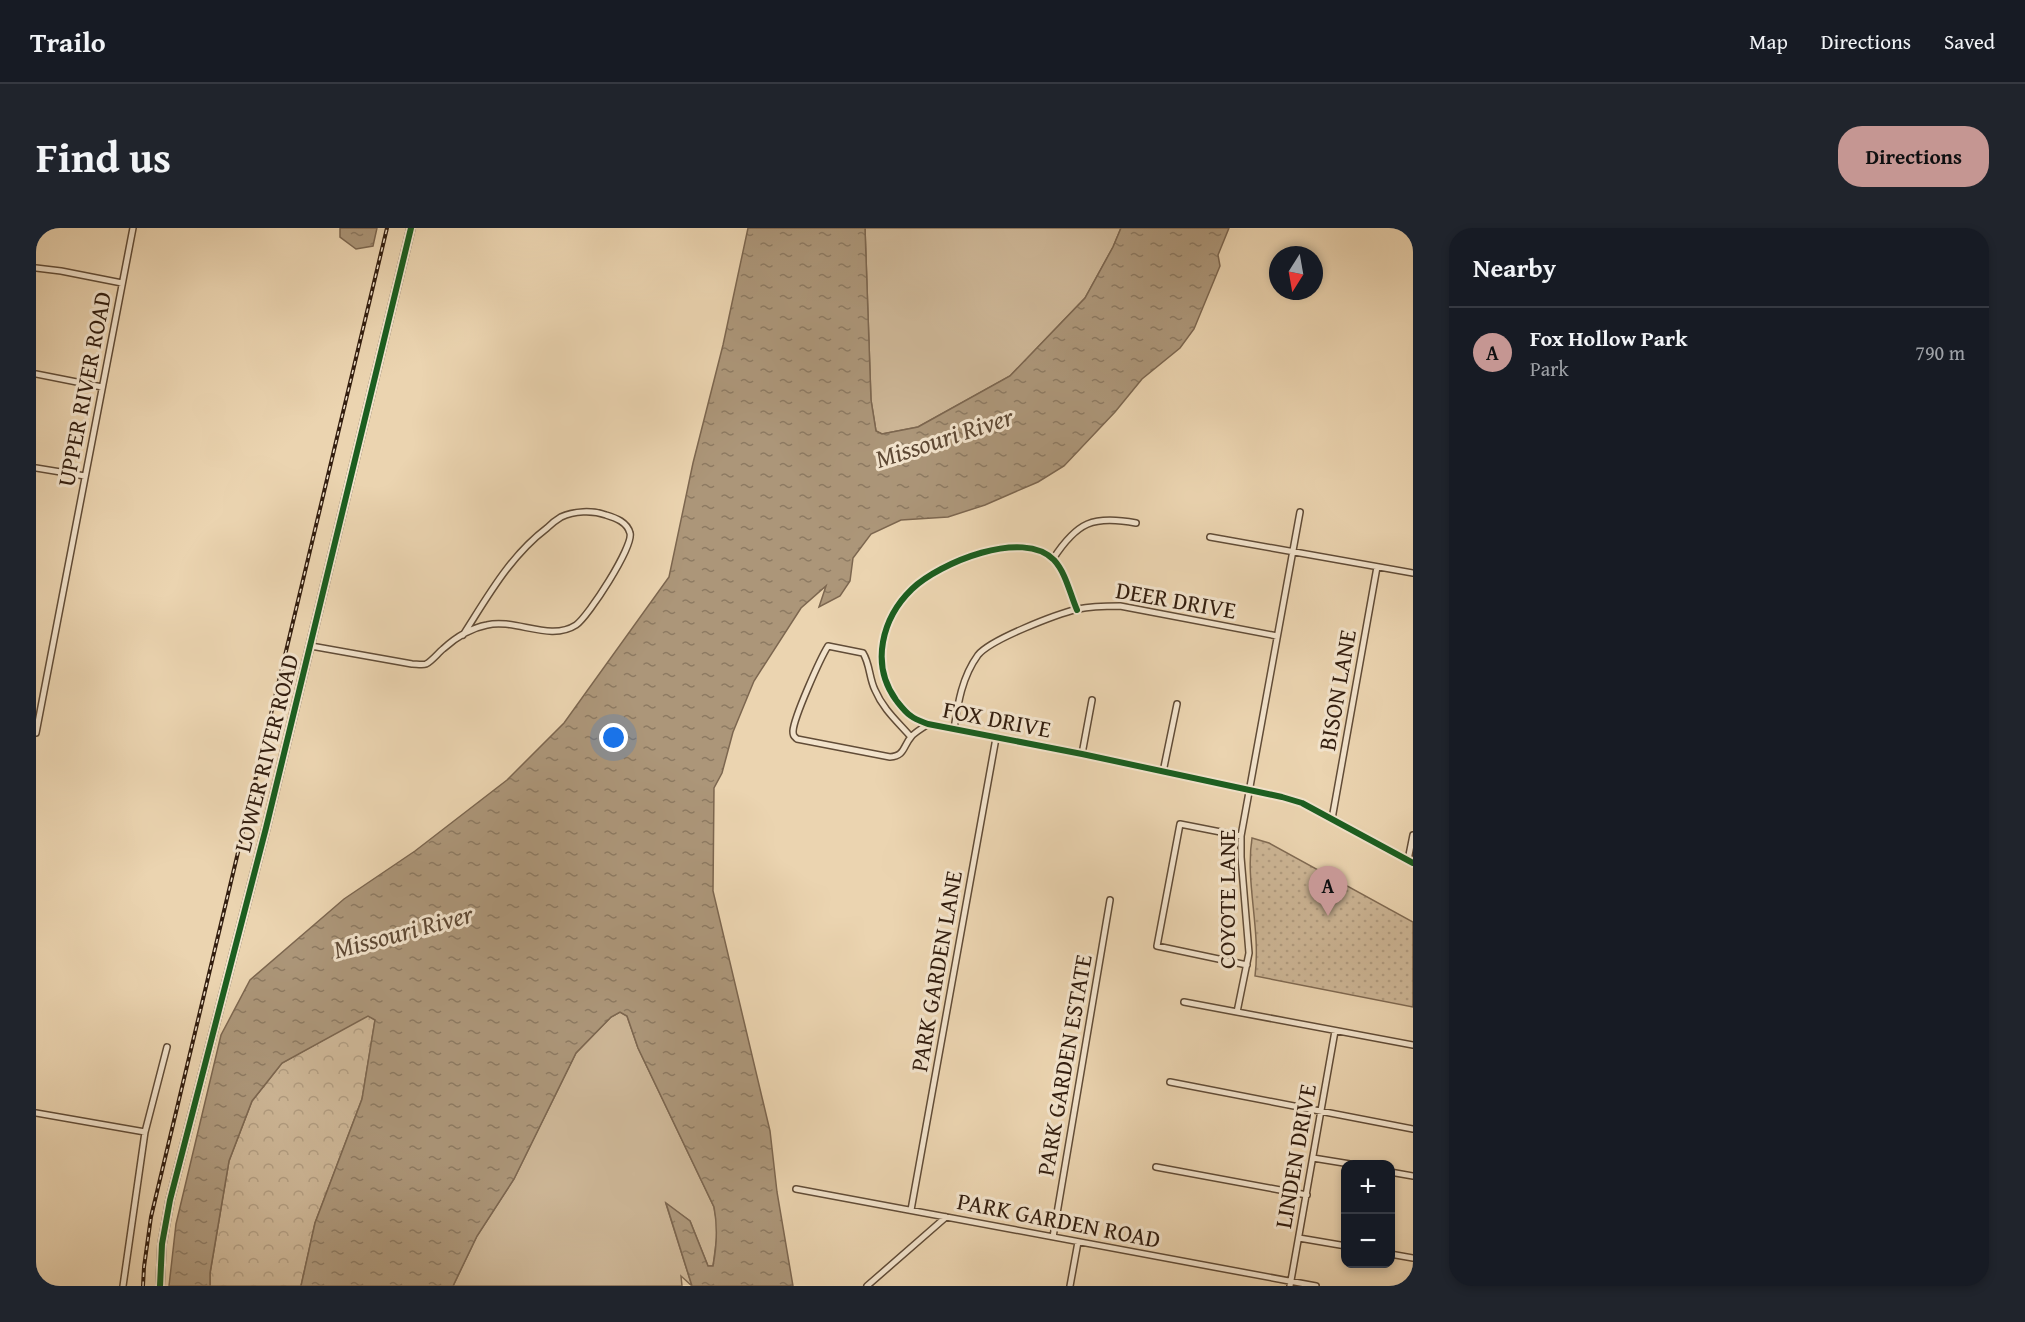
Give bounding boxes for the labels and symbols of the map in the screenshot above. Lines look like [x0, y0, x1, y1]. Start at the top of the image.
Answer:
north arrow [1269, 246, 1323, 300]
street label: UPPER RIVER ROAD [48, 289, 120, 489]
water label: Missouri River [870, 396, 1019, 478]
street label: DEER DRIVE [1113, 572, 1239, 628]
street label: BISON LANE [1309, 627, 1365, 753]
street label: LOWER RIVER ROAD [224, 650, 308, 856]
street label: FOX DRIVE [940, 691, 1054, 747]
your location [599, 723, 628, 752]
street label: COYOTE LANE [1209, 829, 1244, 969]
pin: A [1308, 866, 1348, 916]
street label: PARK GARDEN LANE [901, 868, 971, 1074]
water label: Missouri River [329, 893, 479, 968]
street label: PARK GARDEN ESTATE [1027, 951, 1101, 1179]
street label: LINDEN DRIVE [1265, 1081, 1325, 1231]
street label: PARK GARDEN ROAD [954, 1183, 1164, 1257]

